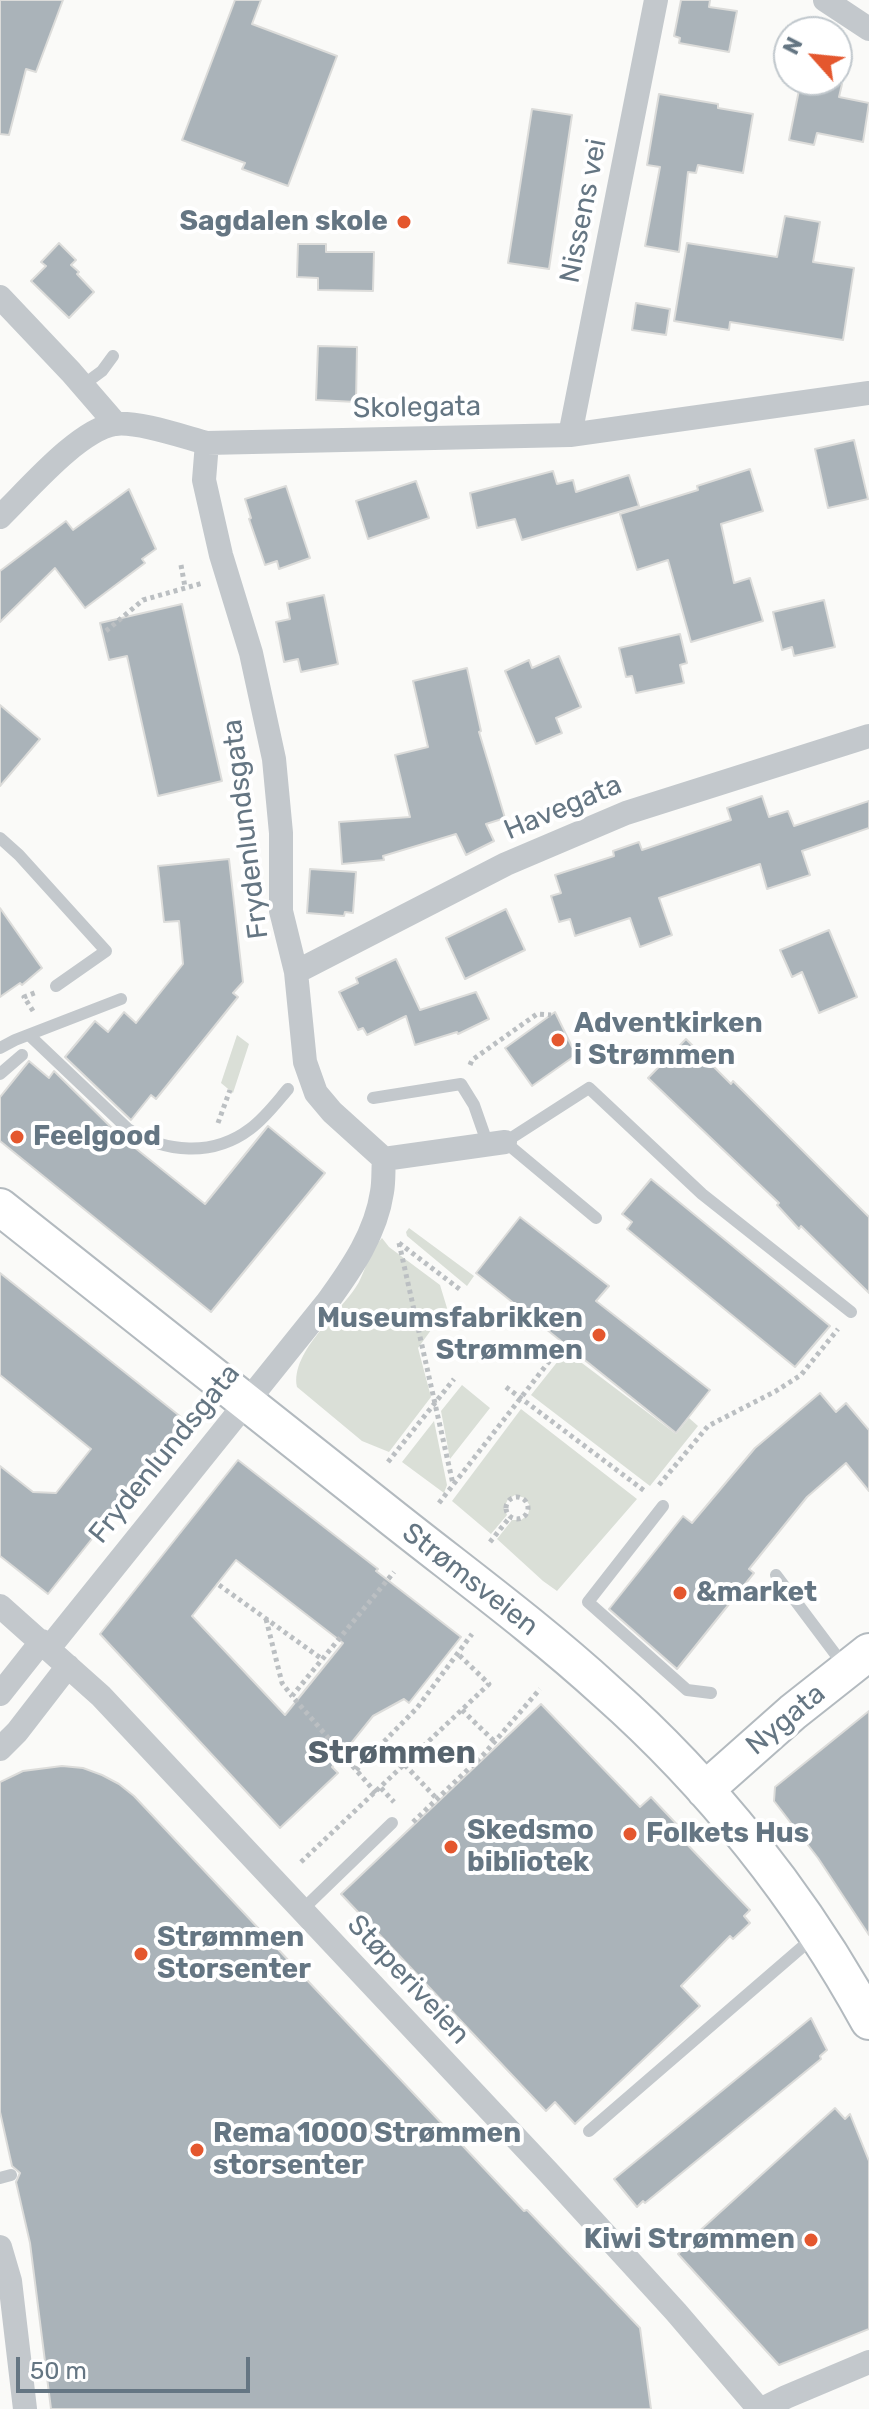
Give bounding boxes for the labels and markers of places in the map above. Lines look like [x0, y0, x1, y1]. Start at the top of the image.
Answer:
place label: Sagdalen skole [179, 205, 388, 239]
marker: Sagdalen skole [395, 213, 413, 231]
place label: Adventkirken i Strømmen [574, 1007, 763, 1073]
marker: Adventkirken i Strømmen [549, 1031, 567, 1049]
place label: Feelgood [33, 1120, 161, 1154]
marker: Feelgood [8, 1128, 26, 1146]
place label: Museumsfabrikken Strømmen [317, 1302, 583, 1368]
marker: Museumsfabrikken Strømmen [590, 1326, 608, 1344]
place label: &market [696, 1576, 817, 1610]
marker: &market [671, 1584, 689, 1602]
place label: Skedsmo bibliotek [467, 1814, 594, 1880]
place label: Folkets Hus [646, 1817, 809, 1851]
marker: Folkets Hus [621, 1825, 639, 1843]
marker: Skedsmo bibliotek [442, 1838, 460, 1856]
place label: Strømmen Storsenter [157, 1921, 311, 1987]
marker: Strømmen Storsenter [132, 1945, 150, 1963]
place label: Rema 1000 Strømmen storsenter [213, 2117, 521, 2183]
marker: Rema 1000 Strømmen storsenter [188, 2141, 206, 2159]
place label: Kiwi Strømmen [584, 2223, 795, 2257]
marker: Kiwi Strømmen [802, 2231, 820, 2249]

